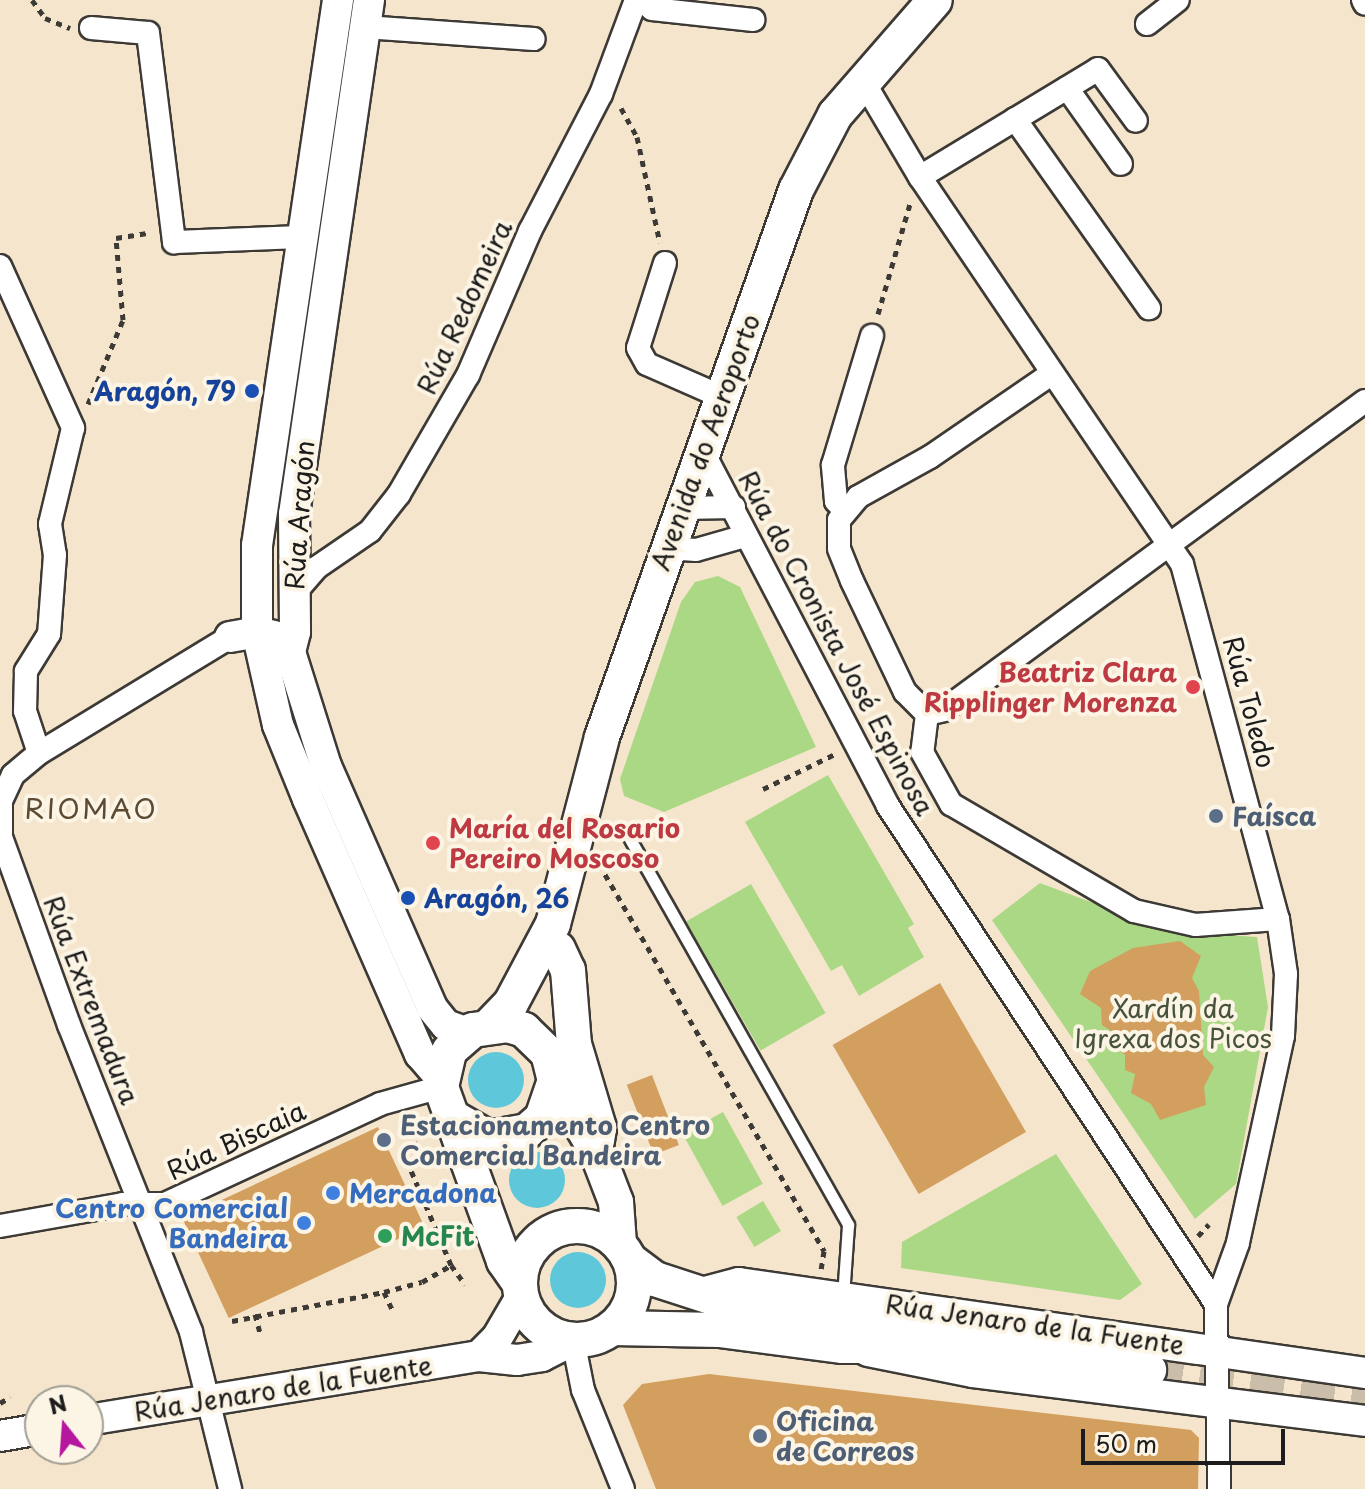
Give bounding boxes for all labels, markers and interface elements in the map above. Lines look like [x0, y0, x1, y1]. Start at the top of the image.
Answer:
street label: Rúa Redomeira [409, 214, 519, 400]
street label: Avenida do Aeroporto [644, 309, 766, 575]
place label: Aragón, 79 [93, 375, 236, 407]
marker: Aragón, 79 [243, 382, 261, 400]
street label: Rúa Aragón [278, 439, 320, 591]
street label: Rúa do Cronista José Espinosa [733, 465, 941, 821]
street label: Rúa Toledo [1217, 633, 1283, 771]
place label: Beatriz Clara Ripplinger Morenza [922, 656, 1177, 718]
marker: Beatriz Clara Ripplinger Morenza [1184, 678, 1202, 696]
district label: RIOMAO [26, 791, 156, 825]
place label: Faísca [1232, 800, 1316, 832]
marker: Faísca [1207, 807, 1225, 825]
place label: María del Rosario Pereiro Moscoso [449, 812, 683, 874]
marker: María del Rosario Pereiro Moscoso [424, 834, 442, 852]
place label: Aragón, 26 [424, 882, 572, 914]
marker: Aragón, 26 [399, 889, 417, 907]
street label: Rúa Extremadura [38, 891, 146, 1109]
park label: Xardín da Igrexa dos Picos [1074, 992, 1272, 1054]
street label: Rúa Biscaia [162, 1094, 310, 1186]
place label: Estacionamento Centro Comercial Bandeira [400, 1109, 711, 1170]
marker: Estacionamento Centro Comercial Bandeira [375, 1131, 393, 1149]
place label: Mercadona [349, 1177, 497, 1209]
marker: Mercadona [324, 1184, 342, 1202]
place label: Centro Comercial Bandeira [55, 1192, 288, 1254]
marker: Centro Comercial Bandeira [295, 1214, 313, 1232]
place label: McFit [401, 1220, 475, 1252]
marker: McFit [376, 1227, 394, 1245]
street label: Rúa Jenaro de la Fuente [881, 1287, 1189, 1361]
street label: Rúa Jenaro de la Fuente [129, 1349, 437, 1427]
north arrow [24, 1385, 104, 1465]
text: N [44, 1385, 71, 1422]
place label: Oficina de Correos [776, 1405, 916, 1466]
scale bar [1085, 1413, 1289, 1463]
text: 50 m [1095, 1425, 1157, 1461]
marker: Oficina de Correos [751, 1427, 769, 1445]

